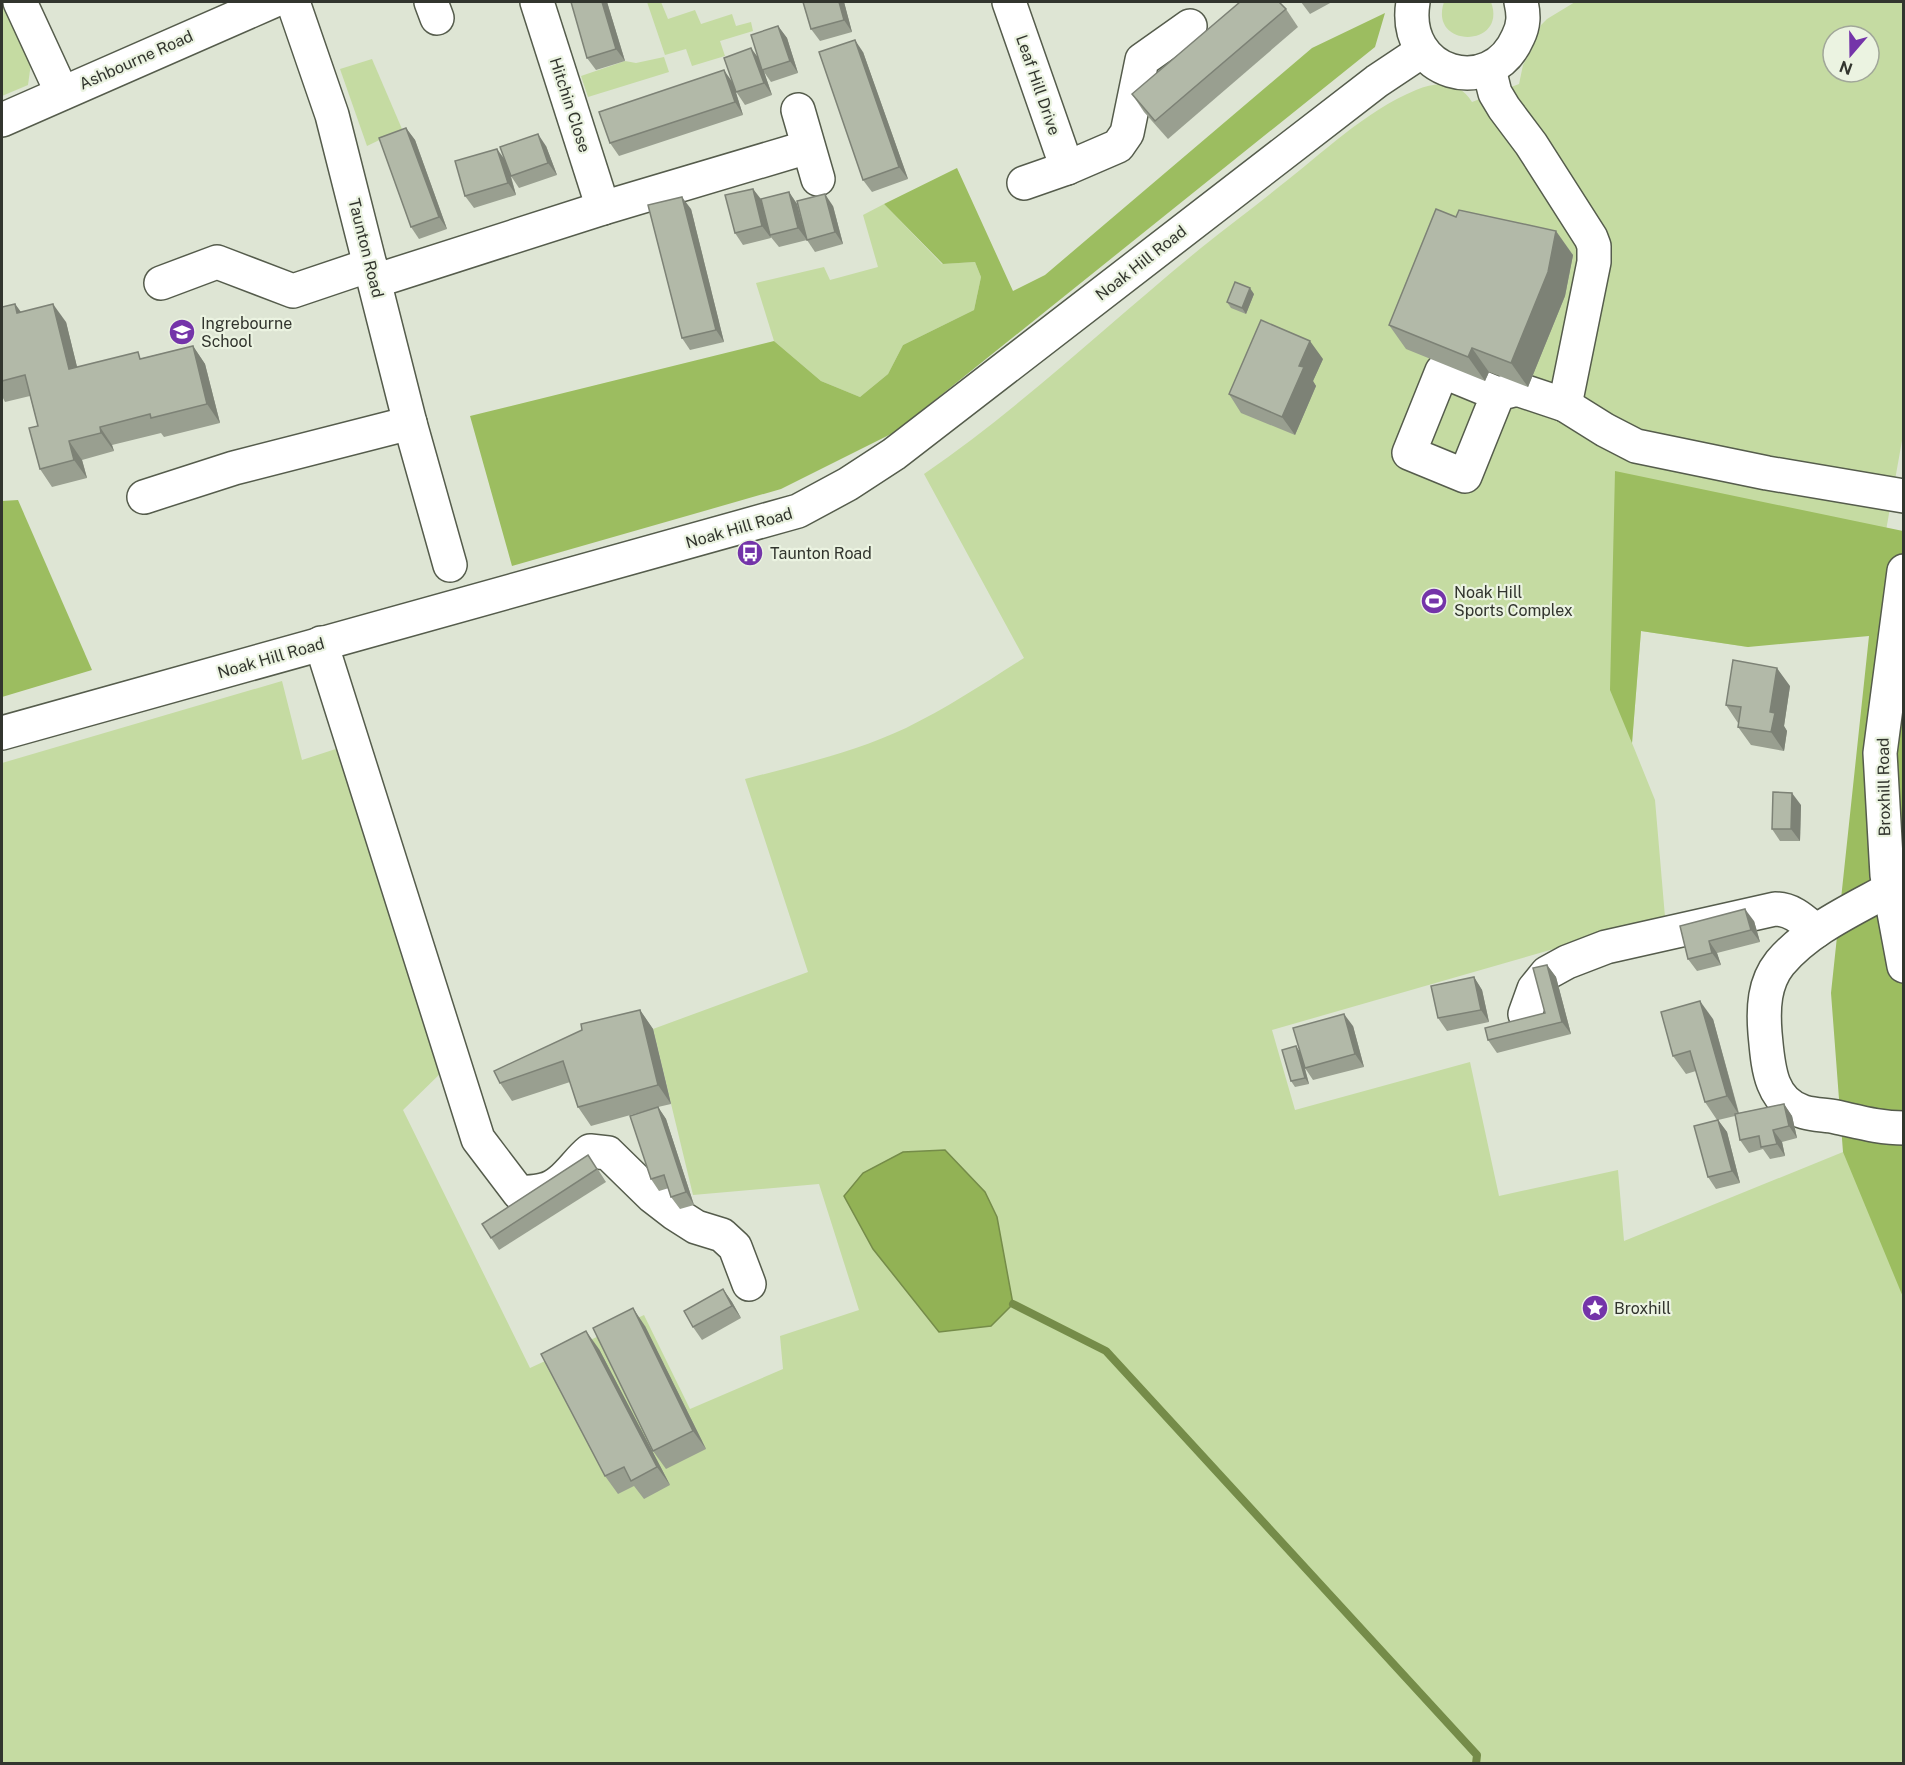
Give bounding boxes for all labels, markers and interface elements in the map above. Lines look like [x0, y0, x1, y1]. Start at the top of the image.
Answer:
north arrow [1821, 24, 1881, 84]
street label: Ashbourne Road [76, 26, 196, 94]
street label: Leaf Hill Drive [1012, 32, 1064, 138]
street label: Hitchin Close [546, 55, 594, 155]
text: N [1837, 57, 1855, 79]
street label: Taunton Road [344, 196, 388, 300]
street label: Noak Hill Road [1092, 222, 1190, 304]
place label: Ingrebourne School [201, 314, 292, 351]
school or university icon: Ingrebourne School [167, 317, 197, 347]
street label: Noak Hill Road [683, 504, 795, 552]
bus stop icon: Taunton Road [735, 538, 765, 568]
place label: Taunton Road [770, 544, 872, 563]
place label: Noak Hill Sports Complex [1454, 583, 1573, 620]
sports icon: Noak Hill Sports Complex [1419, 586, 1449, 616]
street label: Noak Hill Road [215, 634, 327, 682]
street label: Broxhill Road [1874, 737, 1894, 837]
place icon: Broxhill [1580, 1293, 1610, 1323]
place label: Broxhill [1614, 1299, 1671, 1318]

